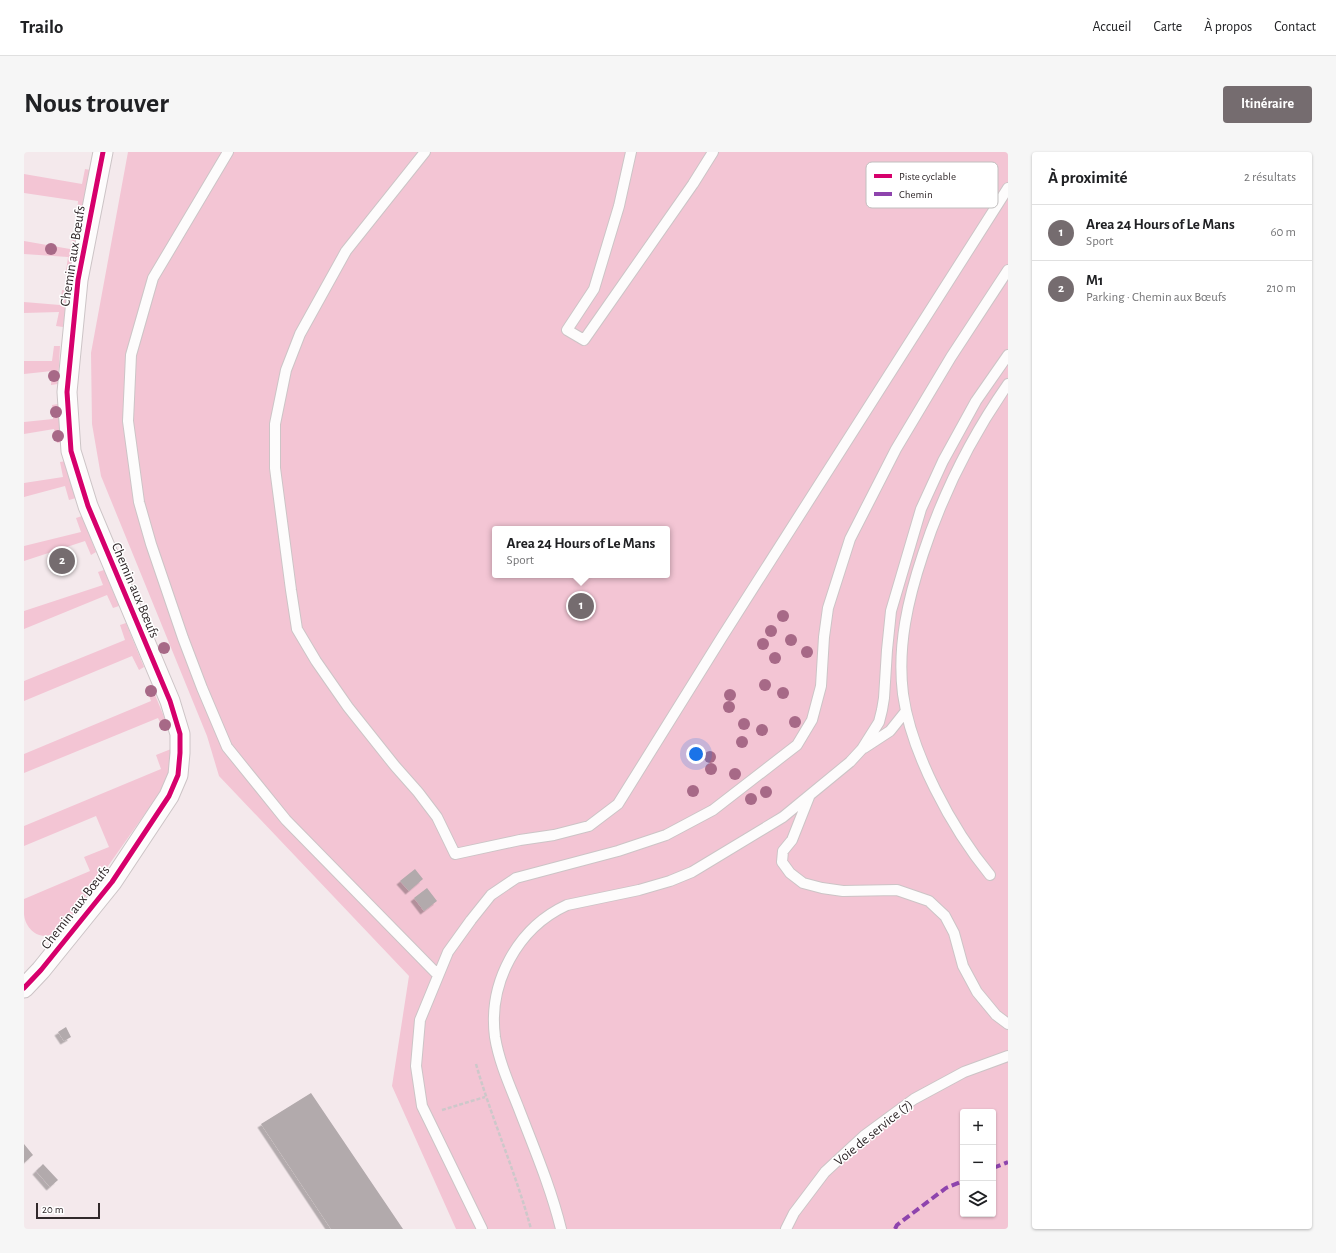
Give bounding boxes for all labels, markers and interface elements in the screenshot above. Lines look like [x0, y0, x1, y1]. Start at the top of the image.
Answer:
text: Trailo [20, 18, 63, 37]
text: Accueil [1092, 20, 1131, 34]
text: Carte [1153, 20, 1182, 34]
text: À propos [1204, 20, 1252, 34]
text: Contact [1274, 20, 1316, 34]
button: Itinéraire [1223, 86, 1312, 123]
text: Nous trouver [24, 90, 169, 118]
legend [866, 162, 998, 208]
text: À proximité [1048, 169, 1128, 186]
text: Piste cyclable [899, 171, 956, 182]
text: 2 résultats [1244, 171, 1296, 184]
text: Chemin [899, 189, 933, 200]
street label: Chemin aux Bœufs [58, 205, 88, 308]
text: Area 24 Hours of Le Mans [1086, 217, 1235, 232]
text: 1 [1059, 226, 1063, 239]
text: 60 m [1270, 226, 1296, 239]
text: Sport [1086, 235, 1113, 248]
text: M1 [1086, 273, 1103, 288]
text: 2 [1058, 282, 1064, 295]
text: 210 m [1266, 282, 1296, 295]
text: Parking · Chemin aux Bœufs [1086, 291, 1226, 304]
popup [492, 526, 670, 578]
text: Area 24 Hours of Le Mans [507, 536, 655, 551]
street label: Chemin aux Bœufs [109, 541, 161, 640]
pin: 2 [49, 546, 75, 576]
text: Sport [507, 554, 534, 567]
pin: 1 [568, 591, 594, 621]
your location [686, 744, 706, 764]
street label: Chemin aux Bœufs [39, 863, 113, 952]
street label: Voie de service (7) [832, 1097, 915, 1169]
map controls [960, 1109, 996, 1217]
button: + [960, 1109, 996, 1145]
button: − [960, 1145, 996, 1181]
button: layers [960, 1181, 996, 1217]
scale bar [36, 1201, 100, 1220]
text: 20 m [42, 1204, 63, 1215]

